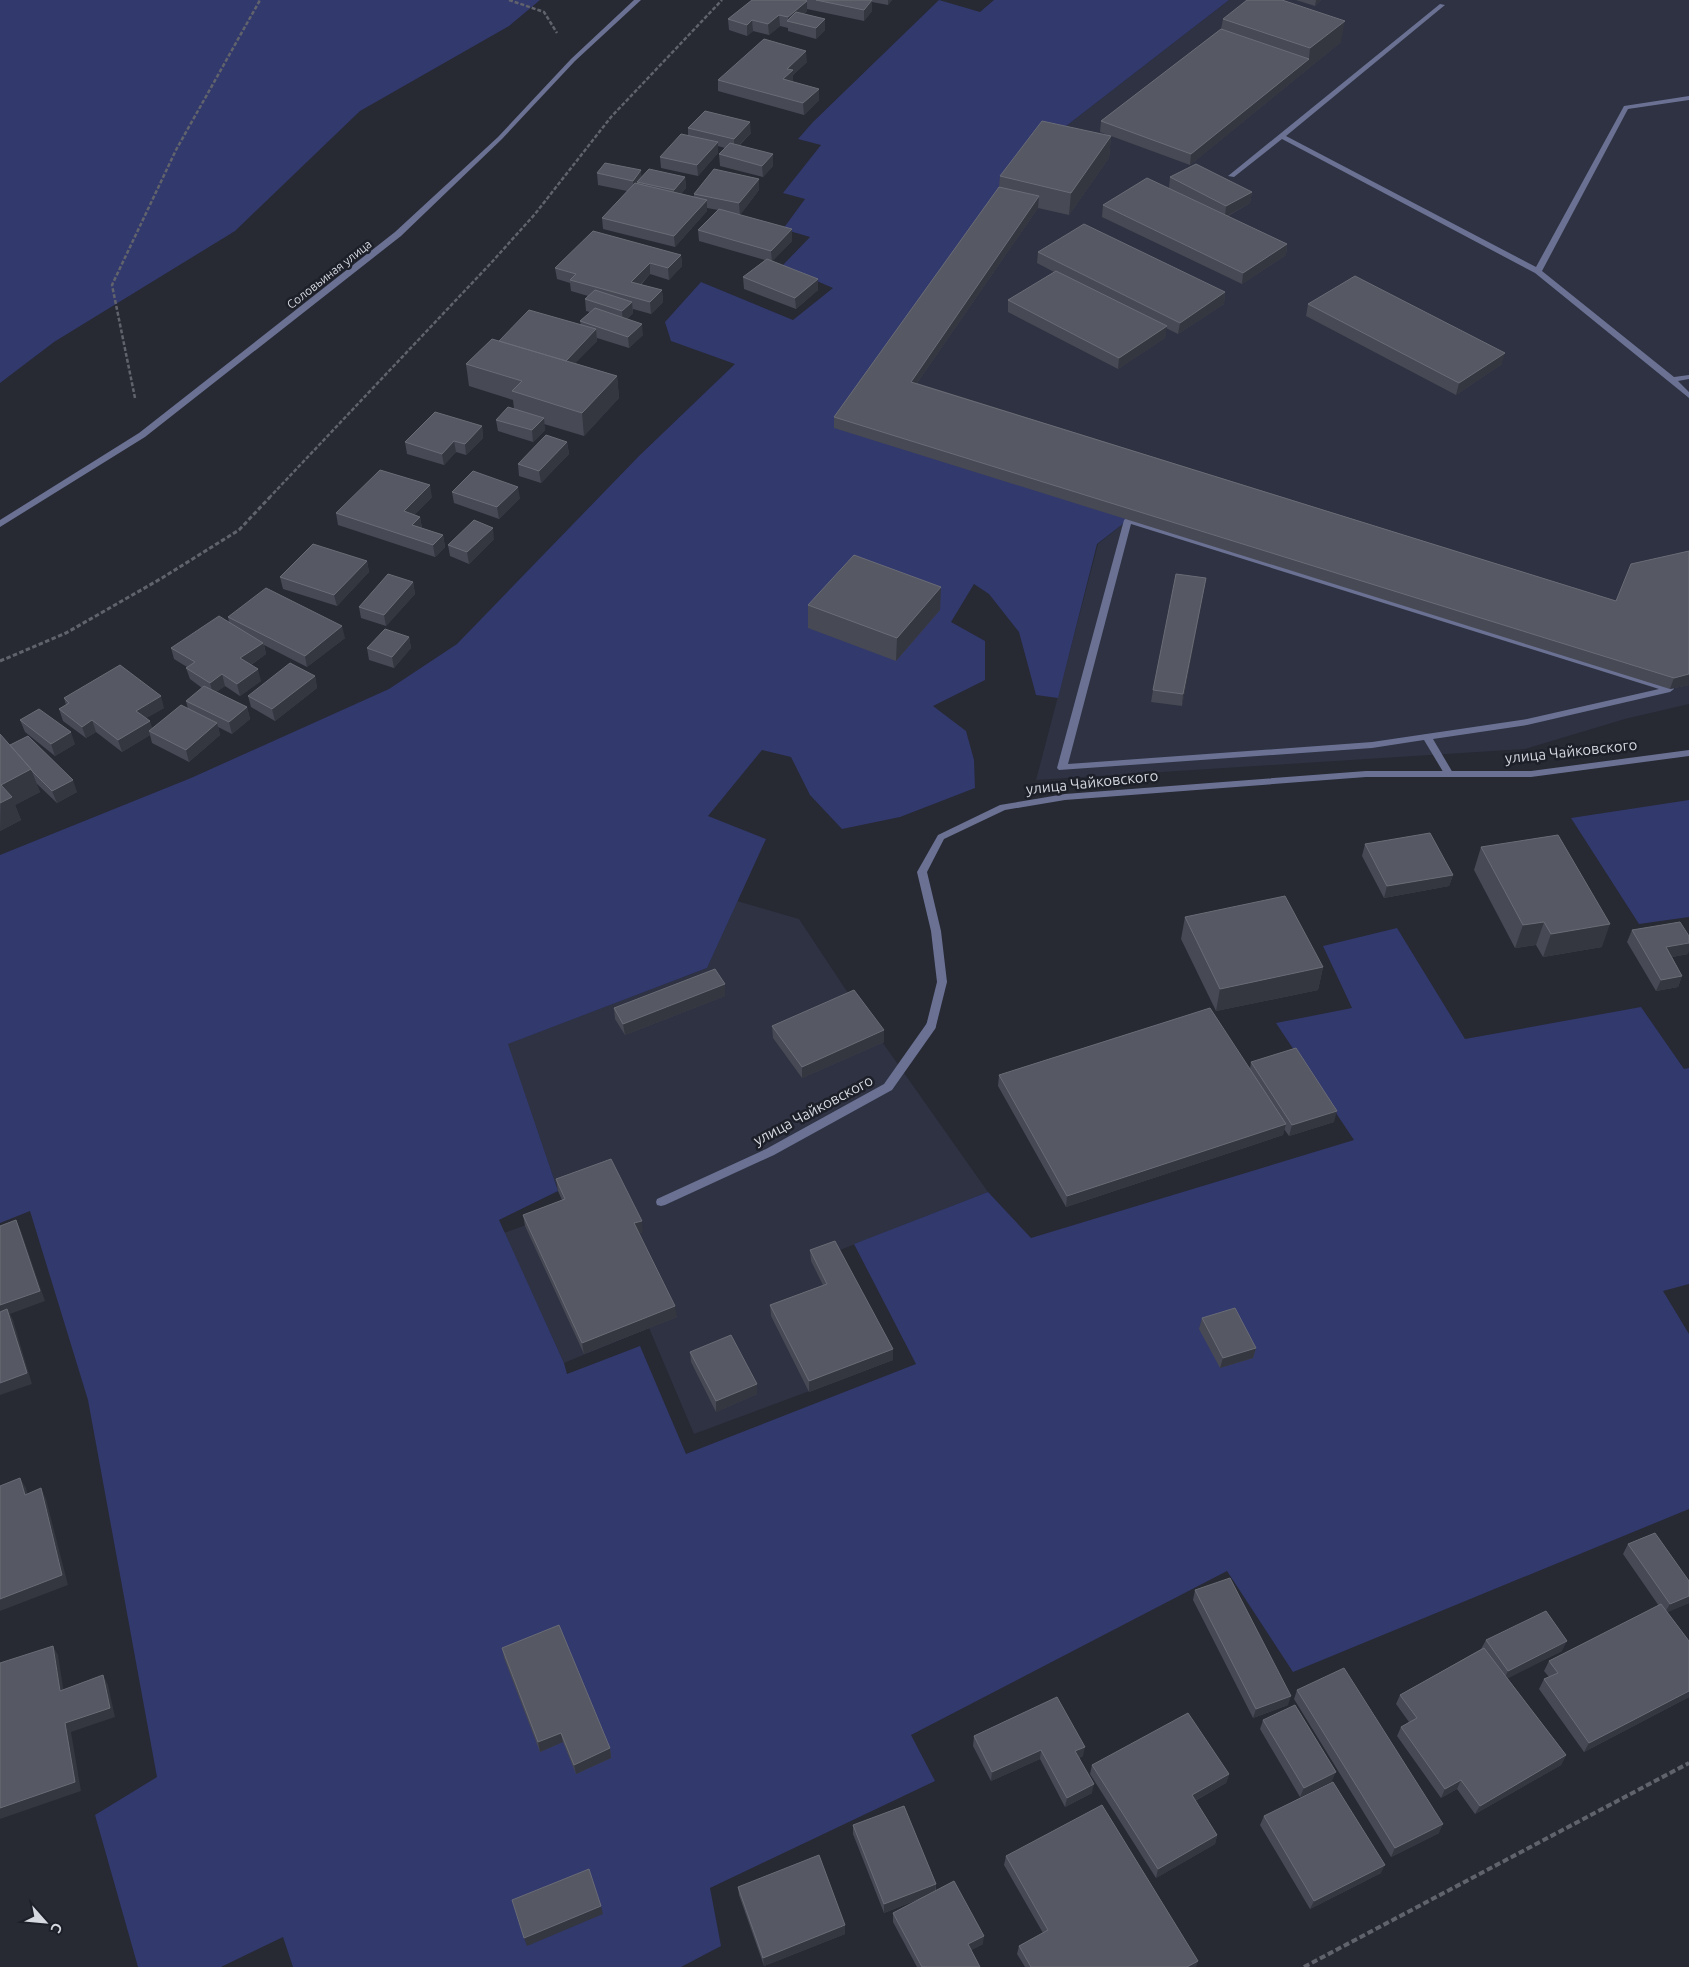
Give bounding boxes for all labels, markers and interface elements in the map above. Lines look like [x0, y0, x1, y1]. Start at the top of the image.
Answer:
street label: Соловьиная улица [284, 237, 374, 311]
street label: улица Чайковского [1504, 736, 1638, 766]
street label: улица Чайковского [1025, 767, 1159, 797]
street label: улица Чайковского [750, 1071, 876, 1149]
north arrow [20, 1897, 70, 1947]
text: С [47, 1920, 66, 1936]

